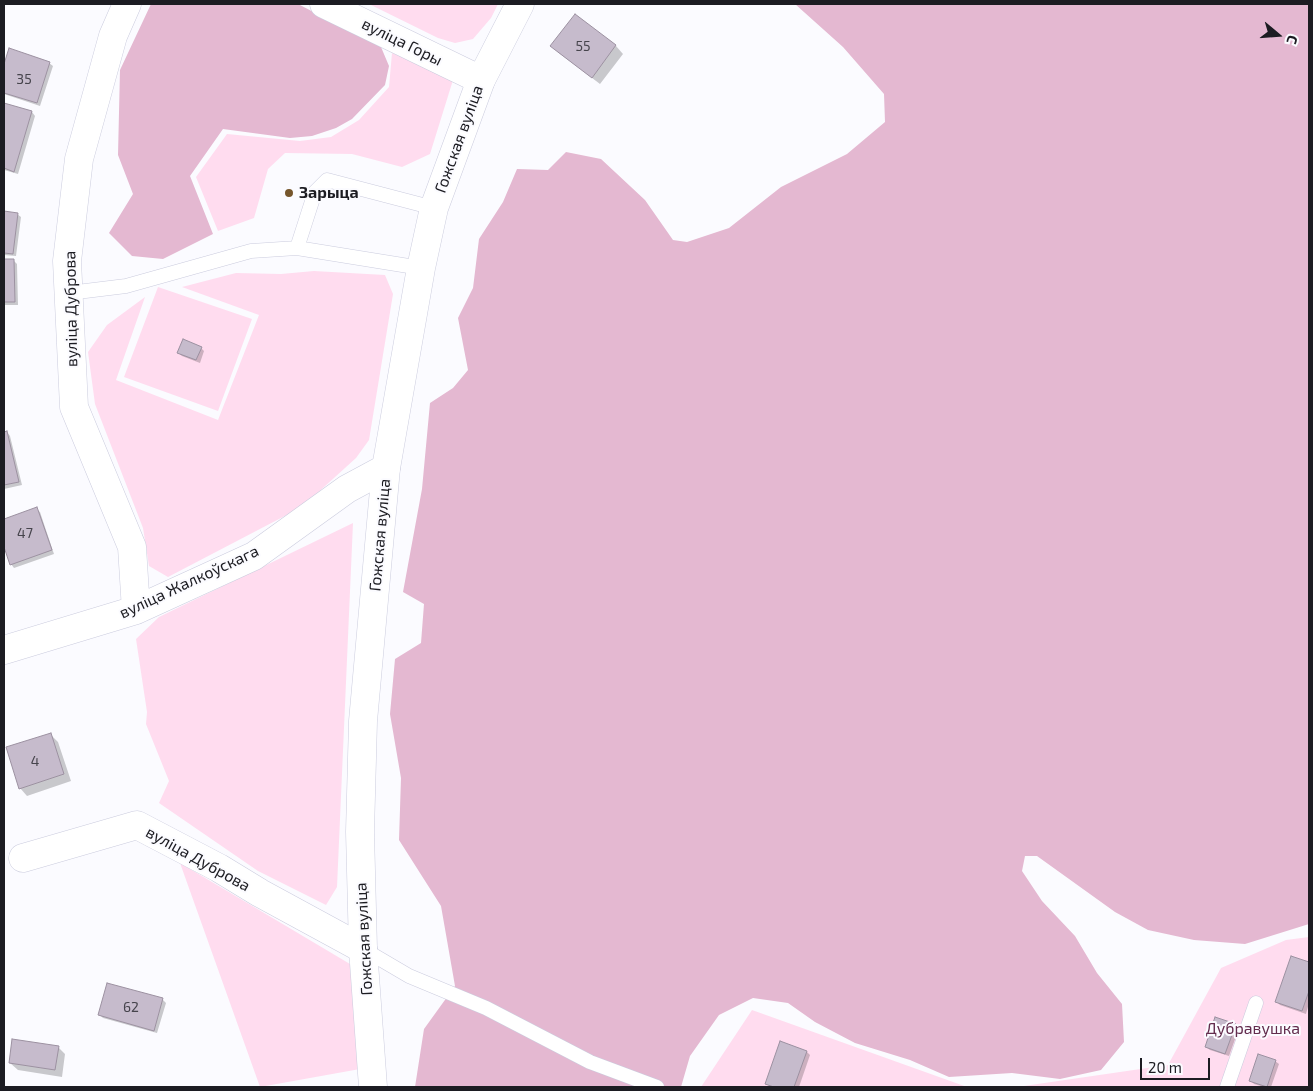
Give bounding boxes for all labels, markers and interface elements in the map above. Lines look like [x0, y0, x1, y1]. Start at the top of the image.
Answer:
north arrow [1253, 10, 1303, 60]
street label: вуліца Горы [359, 14, 445, 70]
text: С [1283, 33, 1302, 46]
house number: 55 [575, 38, 591, 54]
house number: 35 [16, 71, 32, 87]
street label: Гожская вуліца [431, 83, 487, 195]
place label: Зарыца [299, 183, 359, 203]
marker: Зарыца [283, 187, 295, 199]
street label: вуліца Дуброва [60, 251, 82, 367]
street label: Гожская вуліца [366, 478, 394, 592]
house number: 47 [17, 525, 33, 541]
street label: вуліца Жалкоўскага [116, 541, 262, 623]
house number: 4 [31, 753, 39, 769]
street label: вуліца Дуброва [142, 822, 254, 896]
street label: Гожская вуліца [351, 882, 377, 996]
house number: 62 [123, 999, 139, 1015]
park label: Дубравушка [1206, 1019, 1300, 1039]
scale bar [1143, 1048, 1213, 1080]
text: 20 m [1148, 1058, 1182, 1076]

